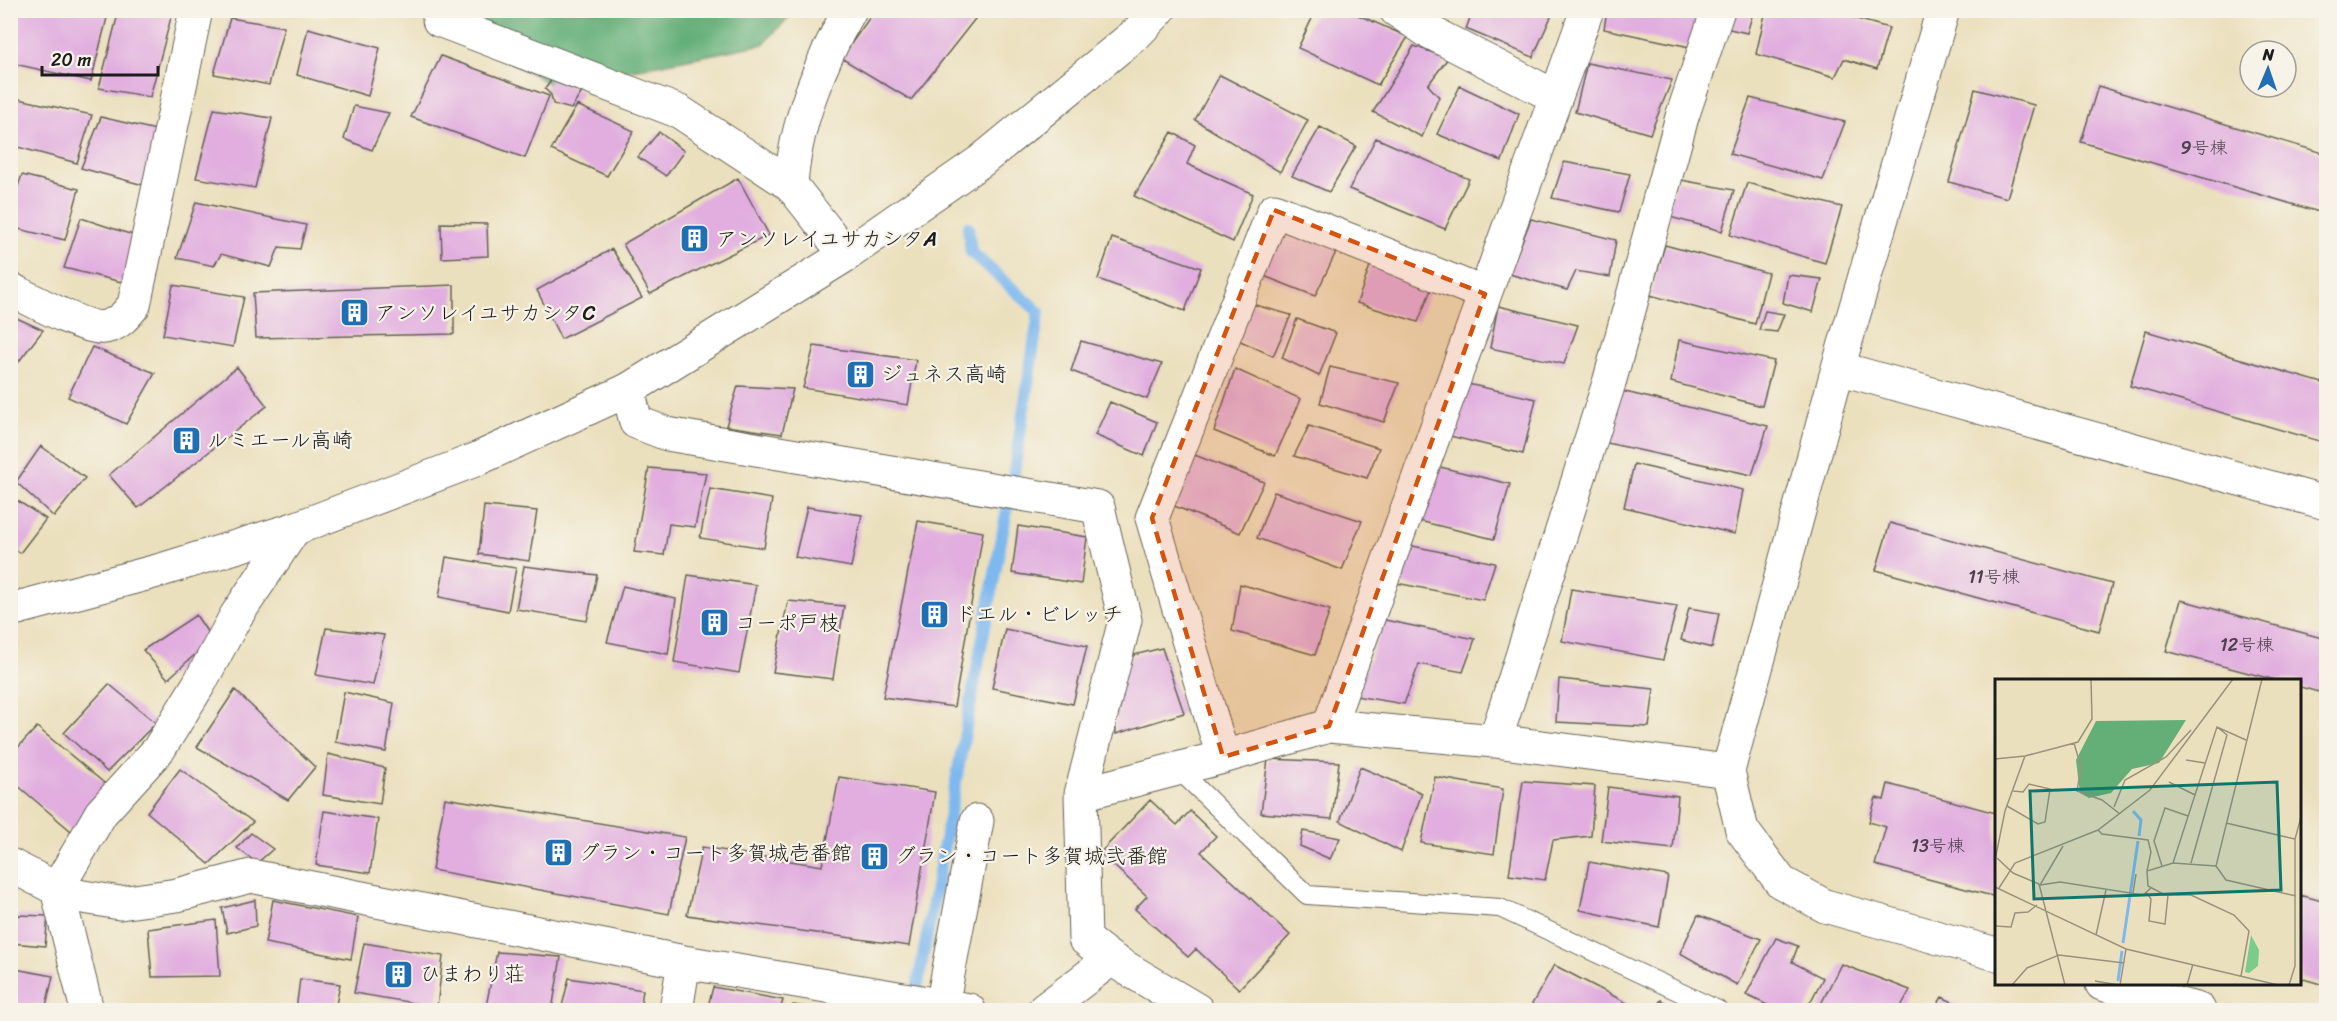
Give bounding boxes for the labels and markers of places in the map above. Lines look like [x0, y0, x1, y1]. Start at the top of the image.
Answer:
place label: アンソレイユサカシタA [716, 220, 937, 258]
building icon: アンソレイユサカシタA [679, 223, 711, 255]
place label: アンソレイユサカシタC [375, 294, 596, 332]
building icon: アンソレイユサカシタC [338, 297, 370, 329]
place label: ジュネス高崎 [881, 355, 1007, 393]
building icon: ジュネス高崎 [844, 358, 876, 390]
place label: ルミエール高崎 [207, 421, 353, 459]
building icon: ルミエール高崎 [170, 424, 202, 456]
place label: ドエル・ビレッチ [955, 595, 1123, 633]
building icon: ドエル・ビレッチ [918, 598, 950, 630]
place label: コーポ戸枝 [735, 604, 840, 642]
building icon: コーポ戸枝 [698, 607, 730, 639]
place label: グラン・コート多賀城壱番館 [579, 834, 852, 872]
building icon: グラン・コート多賀城壱番館 [542, 837, 574, 869]
place label: グラン・コート多賀城弐番館 [895, 837, 1168, 875]
building icon: グラン・コート多賀城弐番館 [858, 840, 890, 872]
place label: ひまわり荘 [420, 955, 525, 993]
building icon: ひまわり荘 [383, 958, 415, 990]

